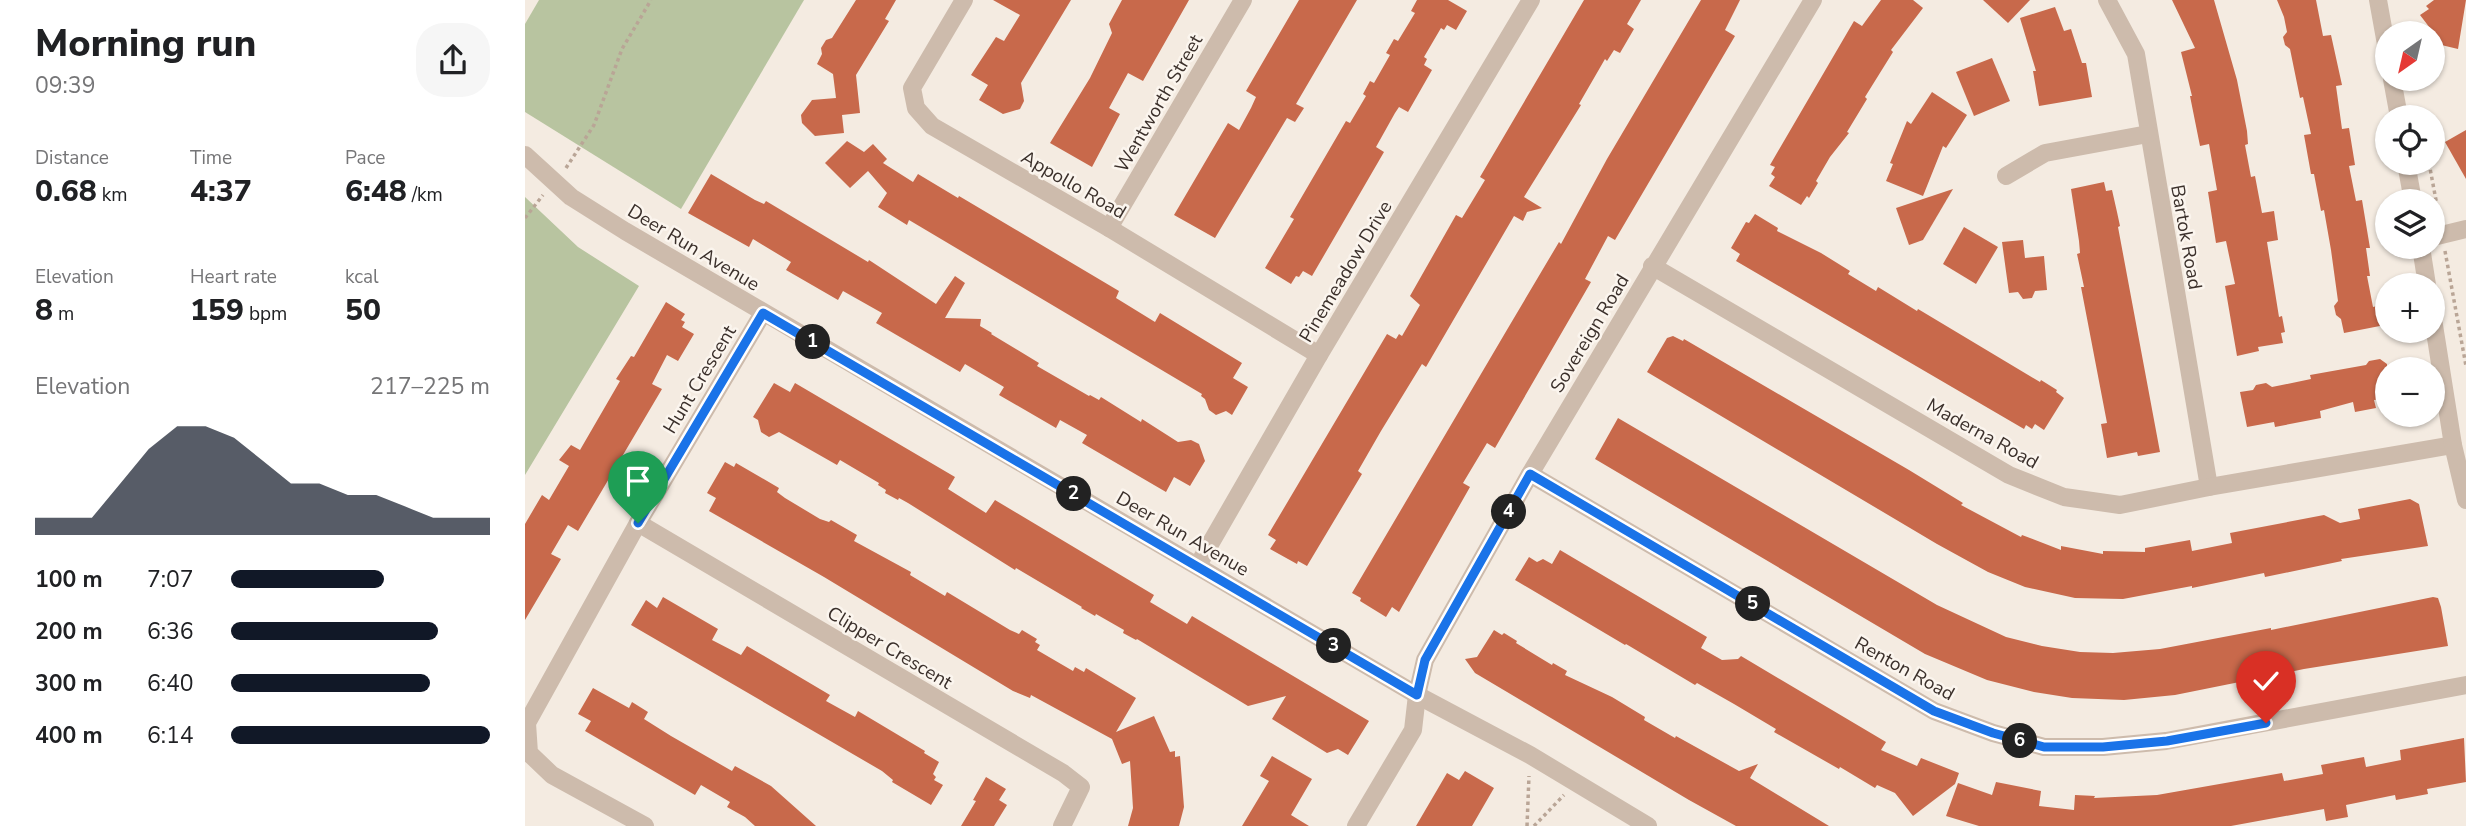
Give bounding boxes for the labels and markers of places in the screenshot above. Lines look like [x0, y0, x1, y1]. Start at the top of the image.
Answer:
pin: 1 [795, 324, 831, 360]
pin [608, 451, 668, 523]
pin: 2 [1057, 476, 1091, 512]
pin: 4 [1492, 494, 1527, 530]
pin: 5 [1735, 586, 1771, 622]
pin: 3 [1317, 628, 1351, 664]
pin [2236, 651, 2296, 723]
pin: 6 [2003, 724, 2037, 758]

